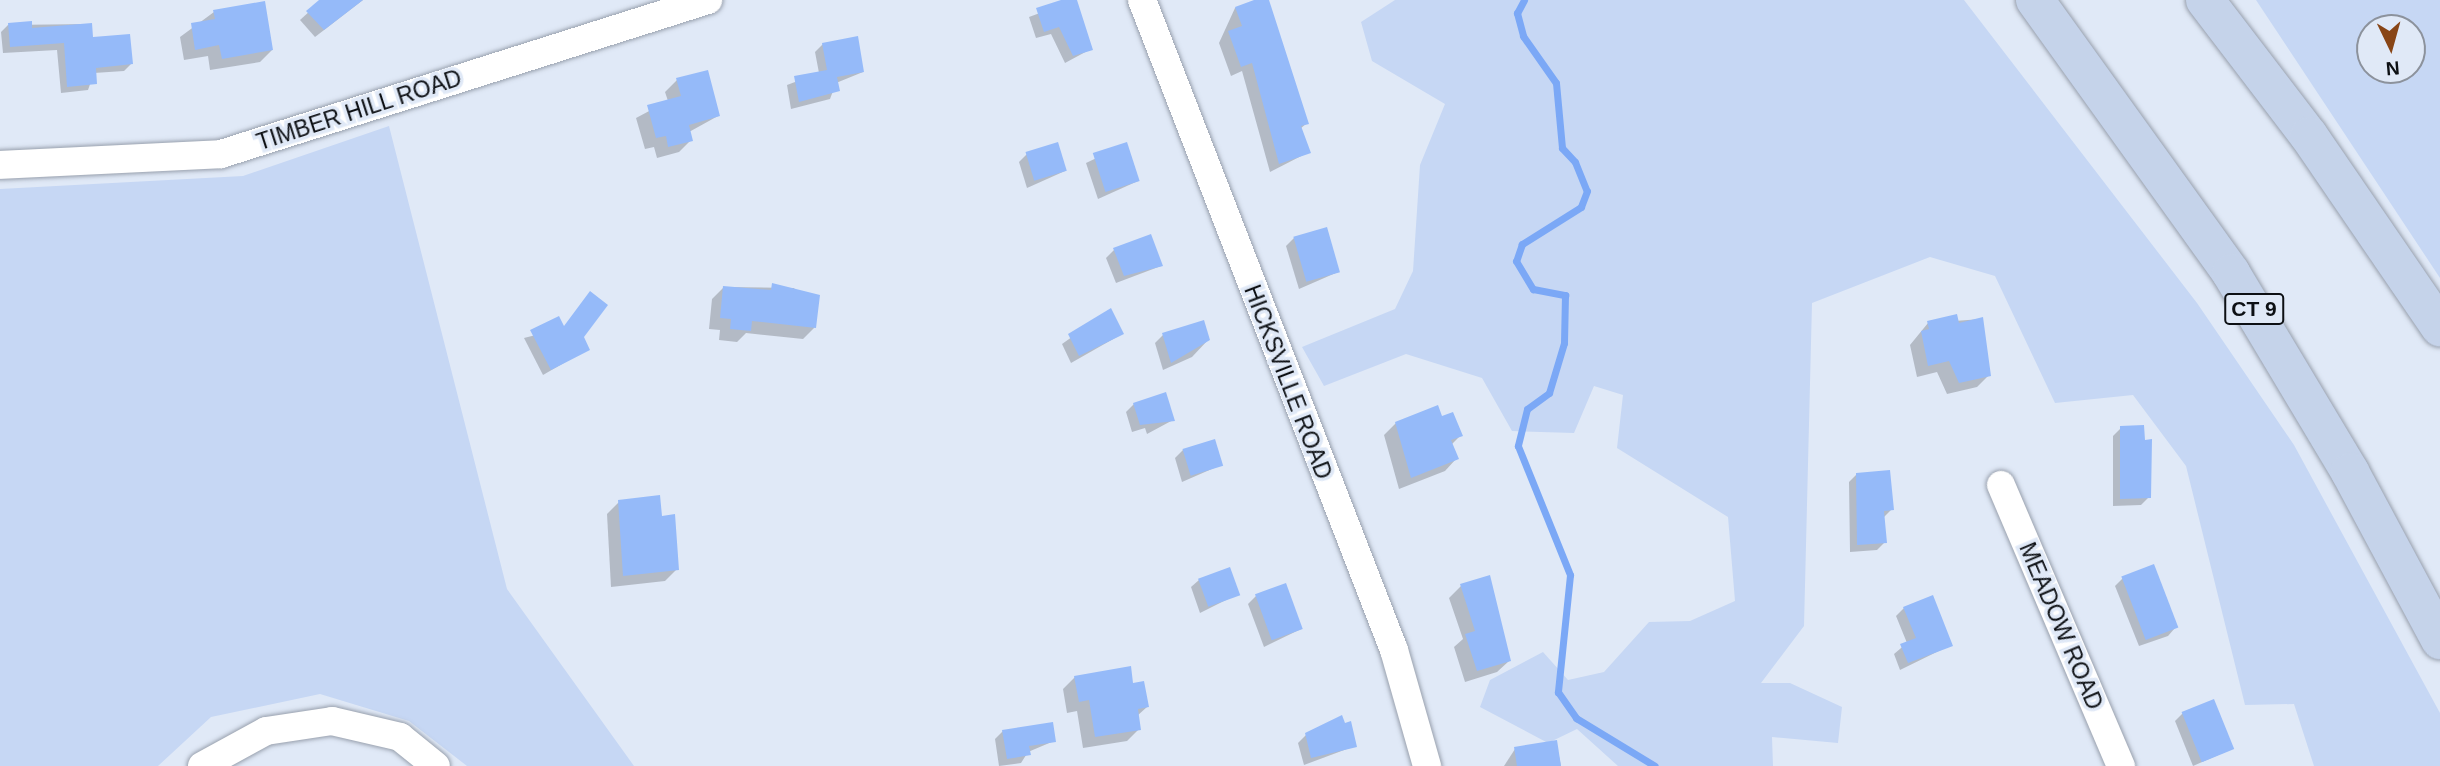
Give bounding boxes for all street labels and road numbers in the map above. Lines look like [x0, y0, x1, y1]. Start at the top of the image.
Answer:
street label: TIMBER HILL ROAD [253, 64, 465, 156]
street label: HICKSVILLE ROAD [1238, 281, 1338, 483]
road number: CT 9 [2222, 292, 2286, 326]
street label: MEADOW ROAD [2013, 538, 2109, 714]

